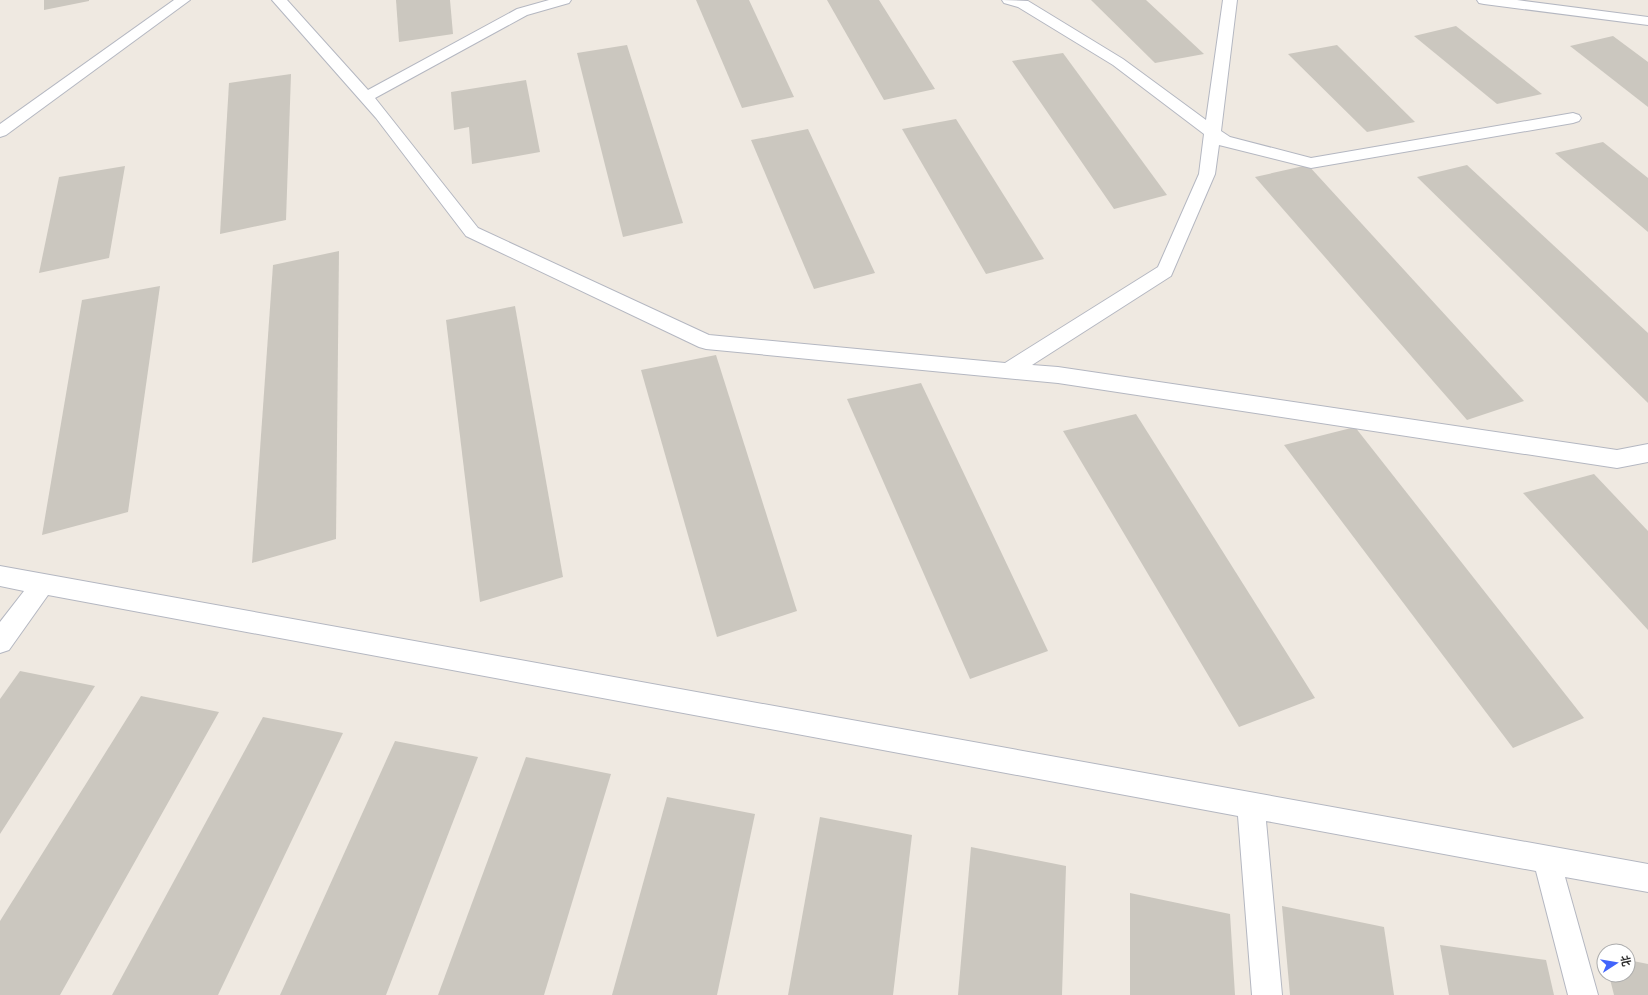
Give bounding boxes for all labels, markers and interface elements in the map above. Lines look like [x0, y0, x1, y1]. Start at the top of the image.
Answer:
north arrow [1596, 943, 1636, 983]
text: 北 [1619, 954, 1634, 968]

